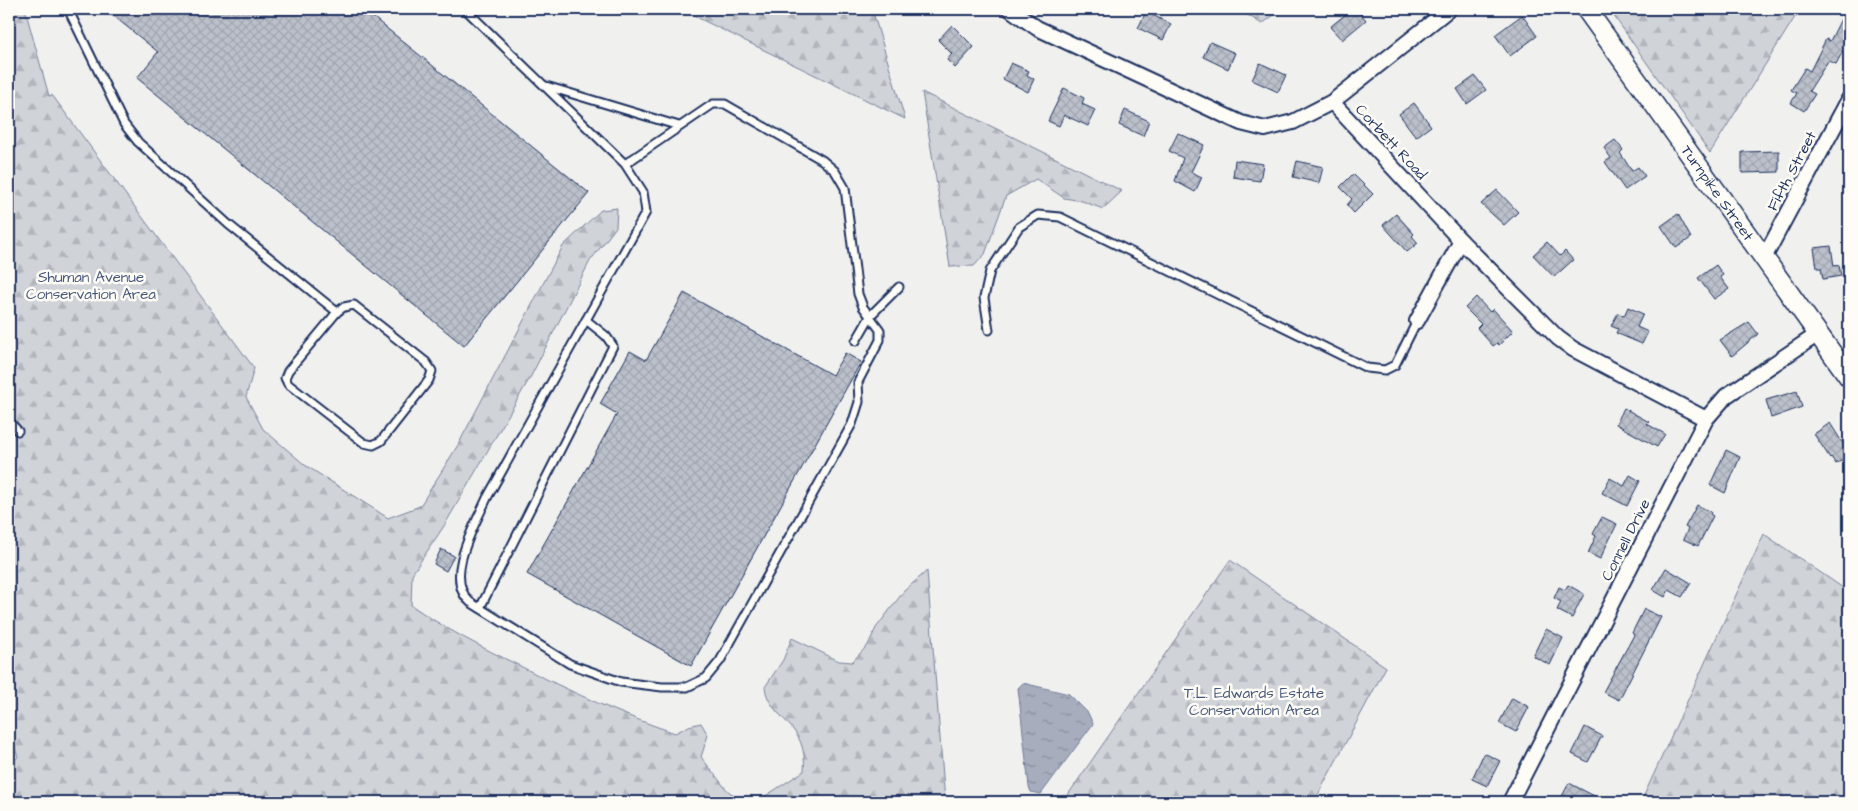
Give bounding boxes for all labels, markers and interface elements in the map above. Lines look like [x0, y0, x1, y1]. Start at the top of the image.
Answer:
street label: Corbett Road [1350, 100, 1432, 185]
street label: Fifth Street [1762, 128, 1822, 214]
street label: Turnpike Street [1676, 141, 1759, 245]
park label: Shuman Avenue Conservation Area [26, 267, 156, 305]
street label: Connell Drive [1596, 496, 1656, 584]
park label: T.L. Edwards Estate Conservation Area [1184, 683, 1324, 721]

